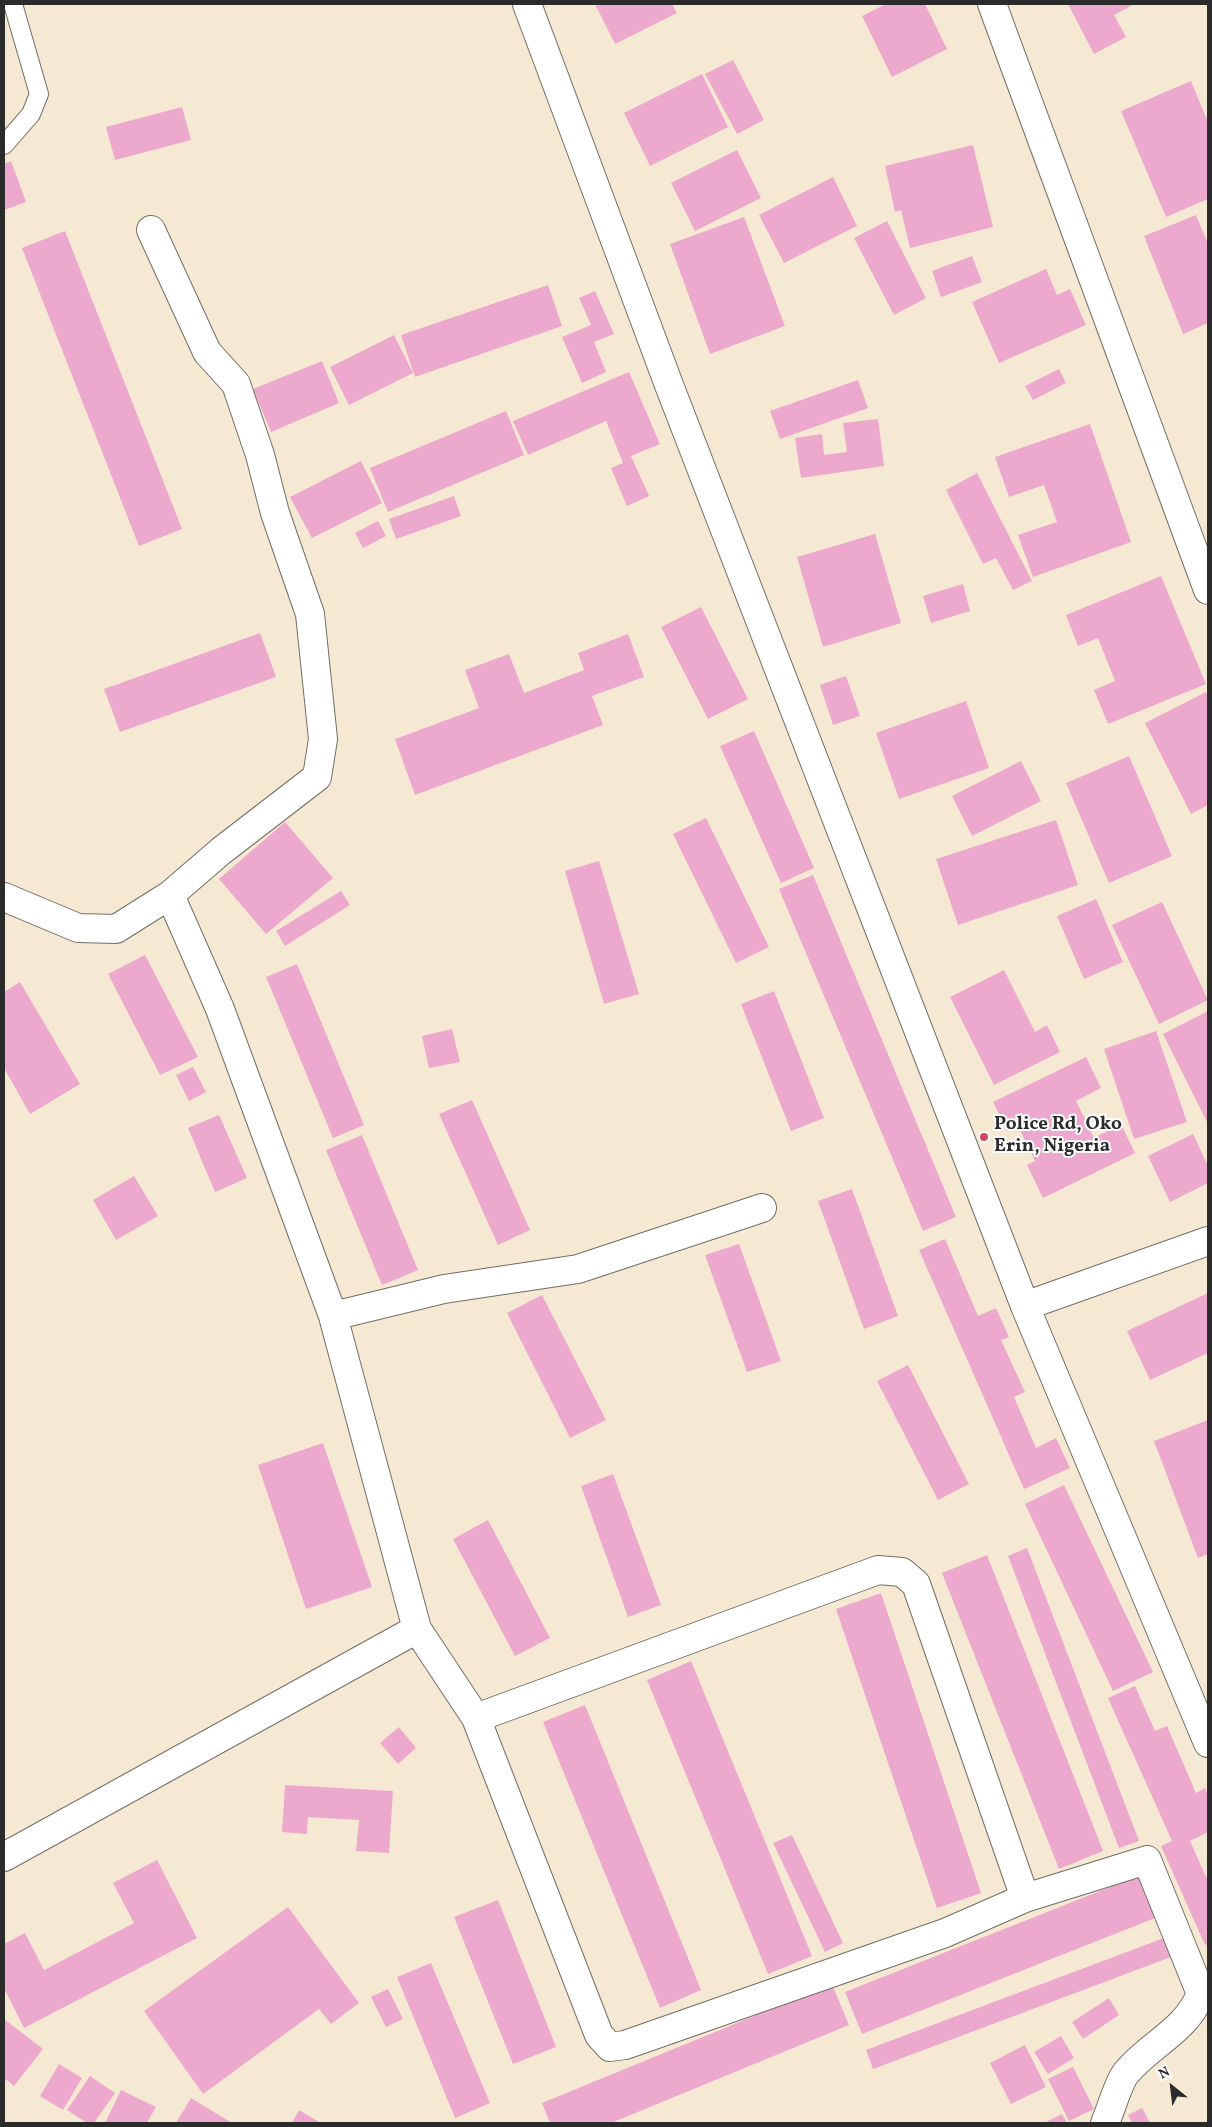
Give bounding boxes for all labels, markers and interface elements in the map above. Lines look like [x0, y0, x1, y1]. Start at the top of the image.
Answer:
place label: Police Rd, Oko Erin, Nigeria [994, 1115, 1122, 1159]
marker: Police Rd, Oko Erin, Nigeria [978, 1131, 990, 1143]
north arrow [1147, 2062, 1197, 2112]
text: N [1155, 2063, 1174, 2084]

